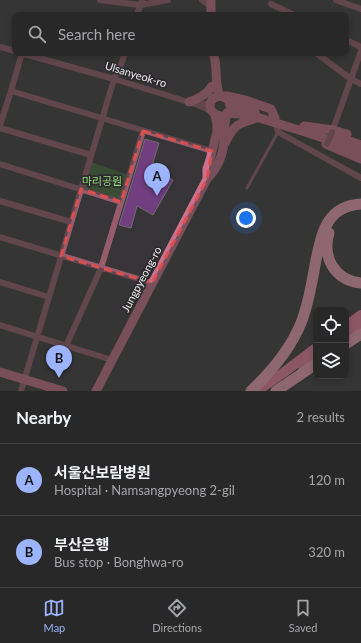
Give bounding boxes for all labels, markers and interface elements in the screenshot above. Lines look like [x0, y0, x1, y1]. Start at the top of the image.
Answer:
search box [12, 12, 349, 56]
icon: search [26, 23, 48, 45]
text: Search here [58, 25, 135, 43]
street label: Ulsanyeok-ro [104, 58, 168, 90]
pin: A [144, 163, 170, 196]
park label: 마리공원 [82, 174, 122, 187]
your location [236, 208, 256, 228]
street label: Jungpyeong-ro [118, 244, 164, 314]
map controls [313, 307, 349, 379]
button: locate [313, 307, 349, 343]
button: layers [313, 343, 349, 379]
pin: B [46, 345, 72, 378]
text: Nearby [16, 407, 71, 428]
text: 2 results [297, 409, 345, 425]
text: 서울산보람병원 [54, 463, 151, 481]
text: A [24, 472, 34, 488]
text: 120 m [308, 472, 345, 488]
text: Hospital · Namsangpyeong 2-gil [54, 482, 235, 498]
text: 부산은행 [54, 535, 109, 553]
text: B [25, 544, 33, 560]
text: 320 m [308, 544, 345, 560]
text: Bus stop · Bonghwa-ro [54, 554, 184, 570]
tab: Map [43, 597, 65, 634]
tab: Directions [152, 597, 202, 634]
tab: Saved [289, 597, 318, 634]

